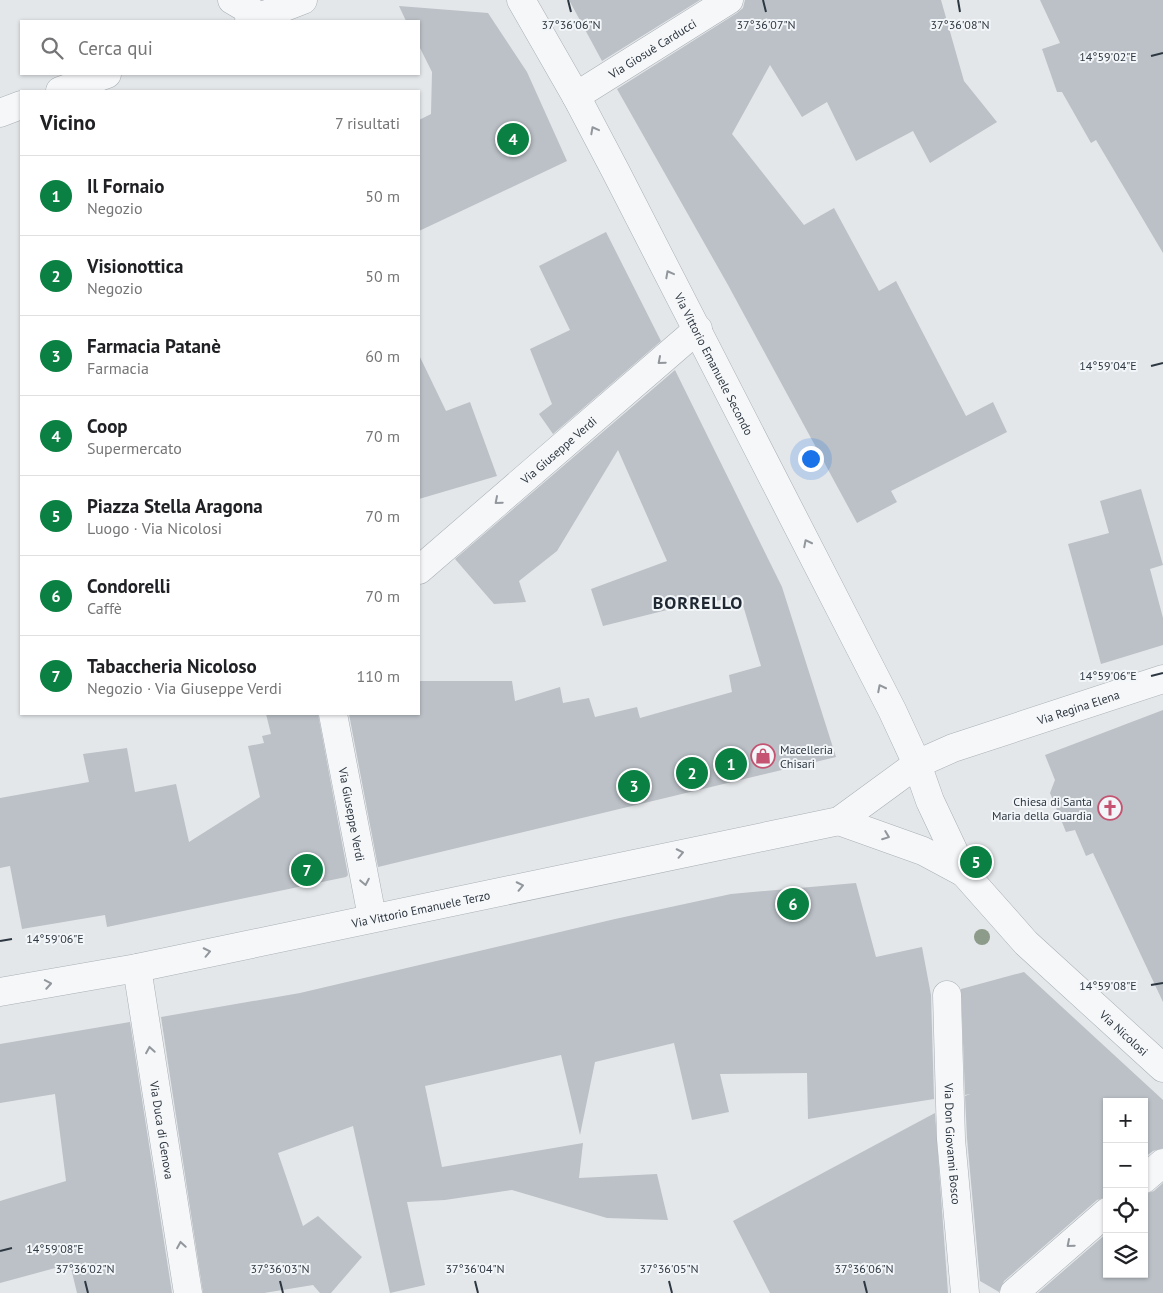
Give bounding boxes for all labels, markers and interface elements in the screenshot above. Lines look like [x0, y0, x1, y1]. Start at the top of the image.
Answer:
street label: Via Giosuè Carducci [605, 15, 699, 82]
text: 37°36'06"N [541, 17, 601, 32]
text: 37°36'07"N [736, 17, 796, 32]
text: 37°36'08"N [930, 17, 990, 32]
search box [20, 20, 420, 75]
icon: search [38, 34, 66, 62]
text: Cerca qui [78, 36, 153, 60]
text: 14°59'02"E [1079, 49, 1137, 64]
text: Vicino [40, 109, 96, 136]
text: 7 risultati [335, 113, 400, 133]
pin: 4 [497, 120, 529, 158]
one-way arrow [590, 126, 600, 135]
text: Il Fornaio [87, 174, 164, 198]
text: 1 [51, 186, 61, 206]
text: 50 m [365, 186, 400, 206]
text: Negozio [87, 198, 143, 218]
text: Visionottica [87, 254, 183, 278]
text: 2 [51, 266, 61, 286]
text: 50 m [365, 266, 400, 286]
one-way arrow [665, 270, 675, 279]
text: Negozio [87, 278, 143, 298]
street label: Via Vittorio Emanuele Secondo [671, 289, 757, 437]
text: Farmacia Patanè [87, 334, 221, 358]
text: 3 [51, 346, 61, 366]
text: 60 m [365, 346, 400, 366]
one-way arrow [657, 355, 666, 364]
text: Farmacia [87, 358, 149, 378]
text: 14°59'04"E [1079, 358, 1137, 373]
street label: Via Giuseppe Verdi [516, 413, 599, 487]
text: Coop [87, 414, 128, 438]
text: 4 [51, 426, 61, 446]
text: 70 m [365, 426, 400, 446]
text: Supermercato [87, 438, 182, 458]
your location [798, 446, 824, 472]
text: Piazza Stella Aragona [87, 494, 263, 518]
one-way arrow [495, 495, 504, 504]
text: 5 [51, 506, 61, 526]
text: 70 m [365, 506, 400, 526]
text: Luogo · Via Nicolosi [87, 518, 222, 538]
one-way arrow [803, 539, 813, 548]
text: Condorelli [87, 574, 171, 598]
text: 6 [51, 586, 61, 606]
text: 70 m [365, 586, 400, 606]
district label: BORRELLO [653, 591, 743, 614]
text: Caffè [87, 598, 122, 618]
text: Tabaccheria Nicoloso [87, 654, 257, 678]
text: 7 [51, 666, 61, 686]
text: 110 m [357, 666, 400, 686]
text: 14°59'06"E [1079, 668, 1137, 683]
text: Negozio · Via Giuseppe Verdi [87, 678, 282, 698]
one-way arrow [877, 684, 887, 693]
street label: Via Regina Elena [1034, 686, 1121, 728]
place label: Macelleria Chisari [780, 742, 833, 771]
shop icon: Macelleria Chisari [750, 743, 776, 769]
pin: 1 [715, 745, 747, 783]
pin: 2 [676, 754, 708, 792]
street label: Via Giuseppe Verdi [336, 765, 369, 862]
pin: 3 [618, 767, 650, 805]
place label: Chiesa di Santa Maria della Guardia [992, 794, 1092, 823]
church icon: Chiesa di Santa Maria della Guardia [1097, 795, 1123, 821]
one-way arrow [881, 830, 889, 840]
pin: 5 [960, 843, 992, 881]
one-way arrow [675, 848, 684, 859]
pin: 7 [291, 851, 323, 889]
one-way arrow [359, 878, 370, 886]
one-way arrow [516, 881, 525, 892]
pin: 6 [777, 885, 809, 923]
street label: Via Vittorio Emanuele Terzo [349, 887, 491, 931]
text: 14°59'06"E [26, 931, 84, 946]
one-way arrow [203, 947, 212, 958]
text: 14°59'08"E [1079, 978, 1137, 993]
one-way arrow [44, 979, 52, 989]
street label: Via Nicolosi [1096, 1006, 1152, 1058]
one-way arrow [146, 1045, 156, 1054]
street label: Via Duca di Genova [147, 1079, 178, 1180]
street label: Via Don Giovanni Bosco [942, 1082, 964, 1205]
map controls [1103, 1098, 1148, 1278]
button: + [1103, 1098, 1148, 1143]
button: − [1103, 1143, 1148, 1188]
button: locate [1103, 1188, 1148, 1233]
button: layers [1103, 1233, 1148, 1278]
one-way arrow [1067, 1238, 1076, 1247]
one-way arrow [176, 1240, 187, 1248]
text: 14°59'08"E [26, 1241, 84, 1256]
text: 37°36'02"N [55, 1261, 115, 1276]
text: 37°36'03"N [250, 1261, 310, 1276]
text: 37°36'04"N [445, 1261, 505, 1276]
text: 37°36'05"N [639, 1261, 699, 1276]
text: 37°36'06"N [834, 1261, 894, 1276]

